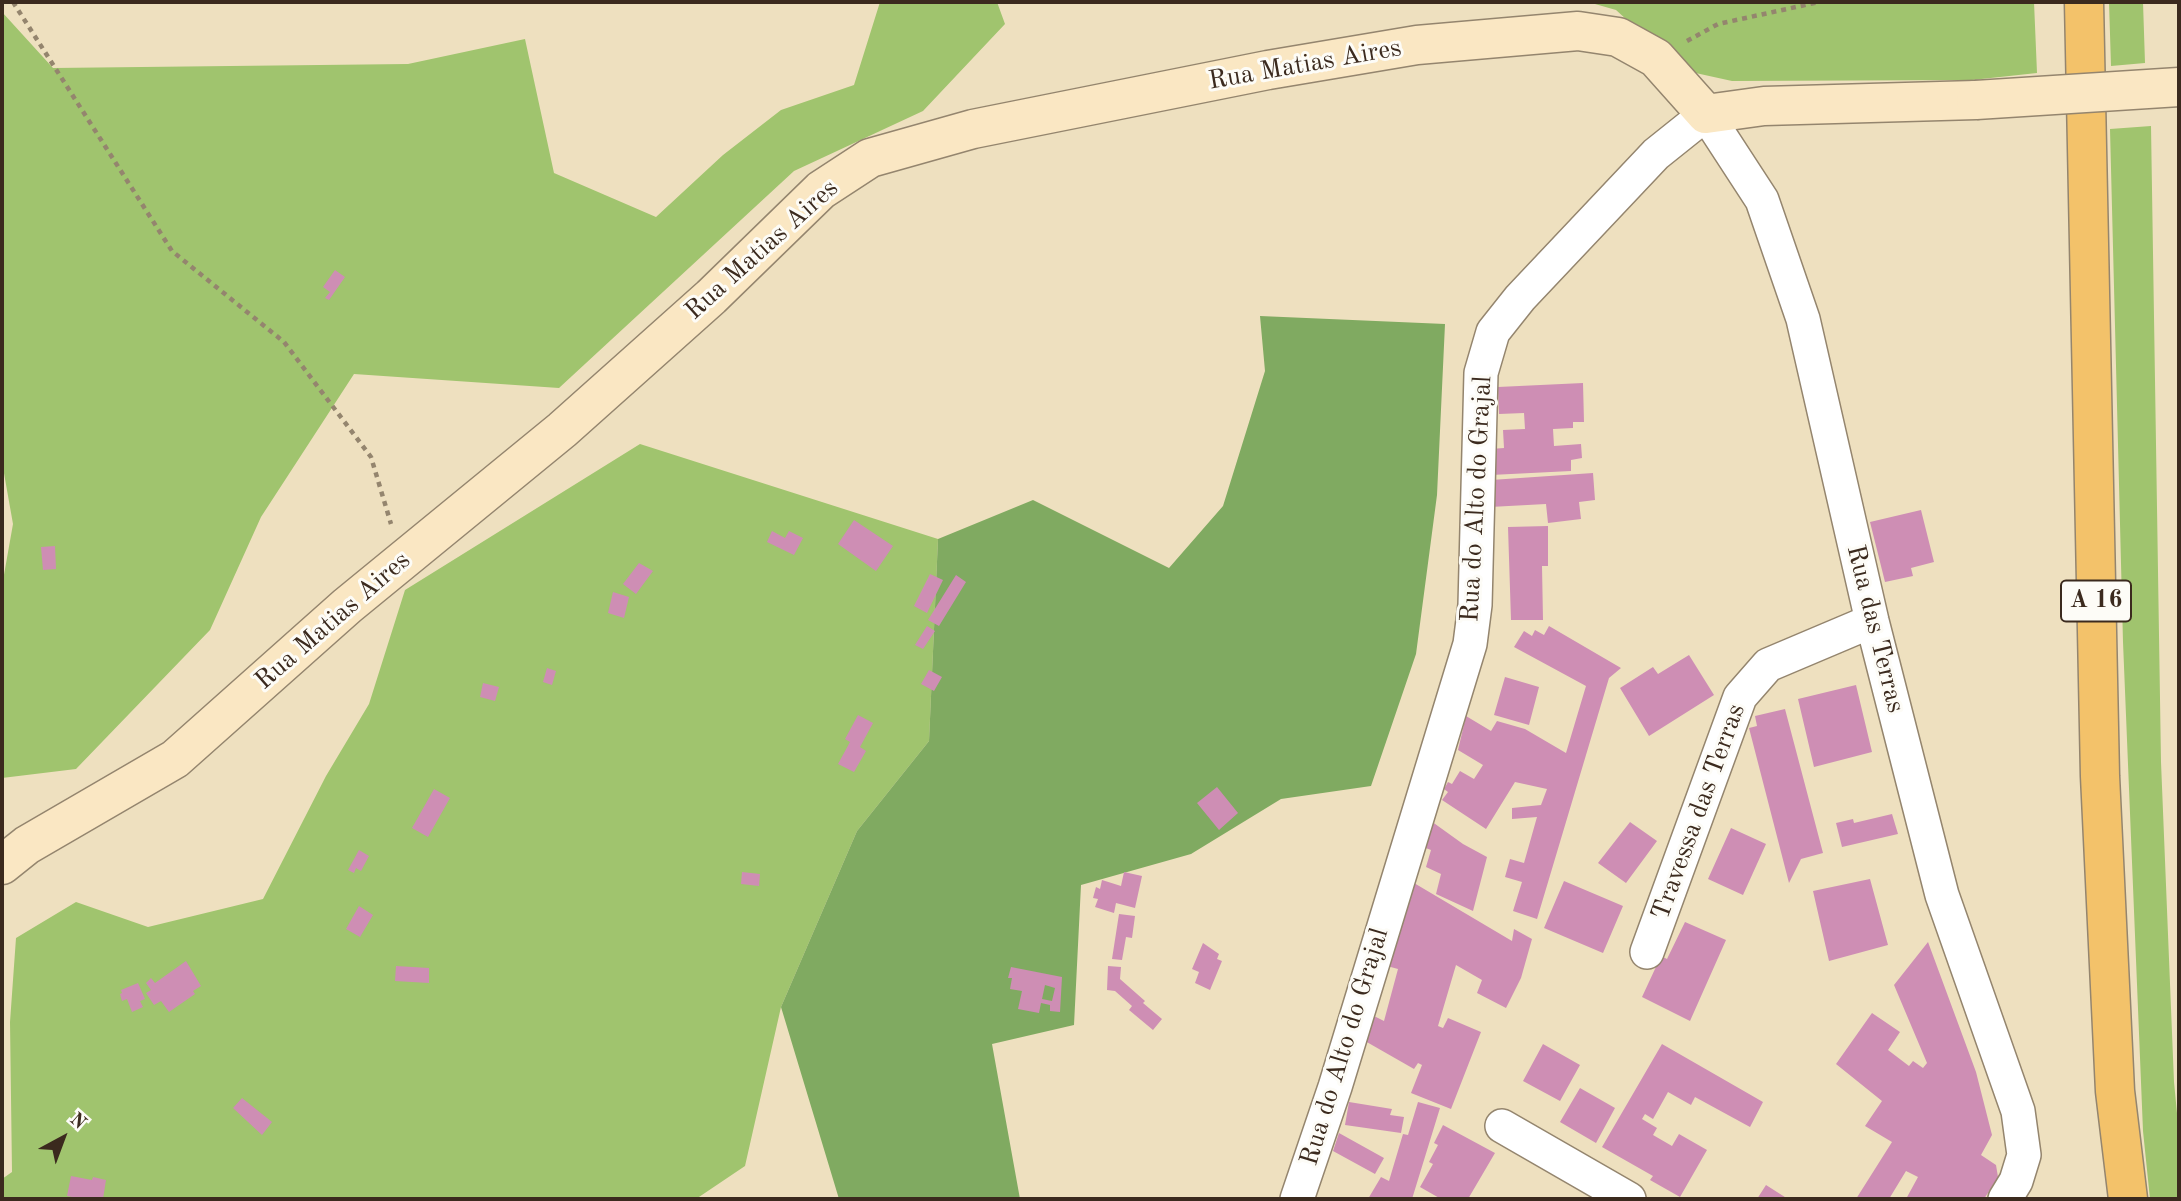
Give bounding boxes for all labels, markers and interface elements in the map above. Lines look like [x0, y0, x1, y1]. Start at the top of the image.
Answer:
street label: Rua Matias Aires [1206, 33, 1404, 97]
street label: Rua Matias Aires [679, 173, 845, 327]
street label: Rua do Alto do Grajal [1455, 375, 1499, 623]
street label: Rua das Terras [1839, 542, 1911, 716]
street label: Rua Matias Aires [249, 545, 417, 697]
road number: A 16 [2061, 580, 2131, 622]
street label: Travessa das Terras [1645, 700, 1753, 924]
street label: Rua do Alto do Grajal [1294, 924, 1396, 1170]
north arrow [28, 1103, 98, 1173]
text: N [65, 1110, 89, 1134]

